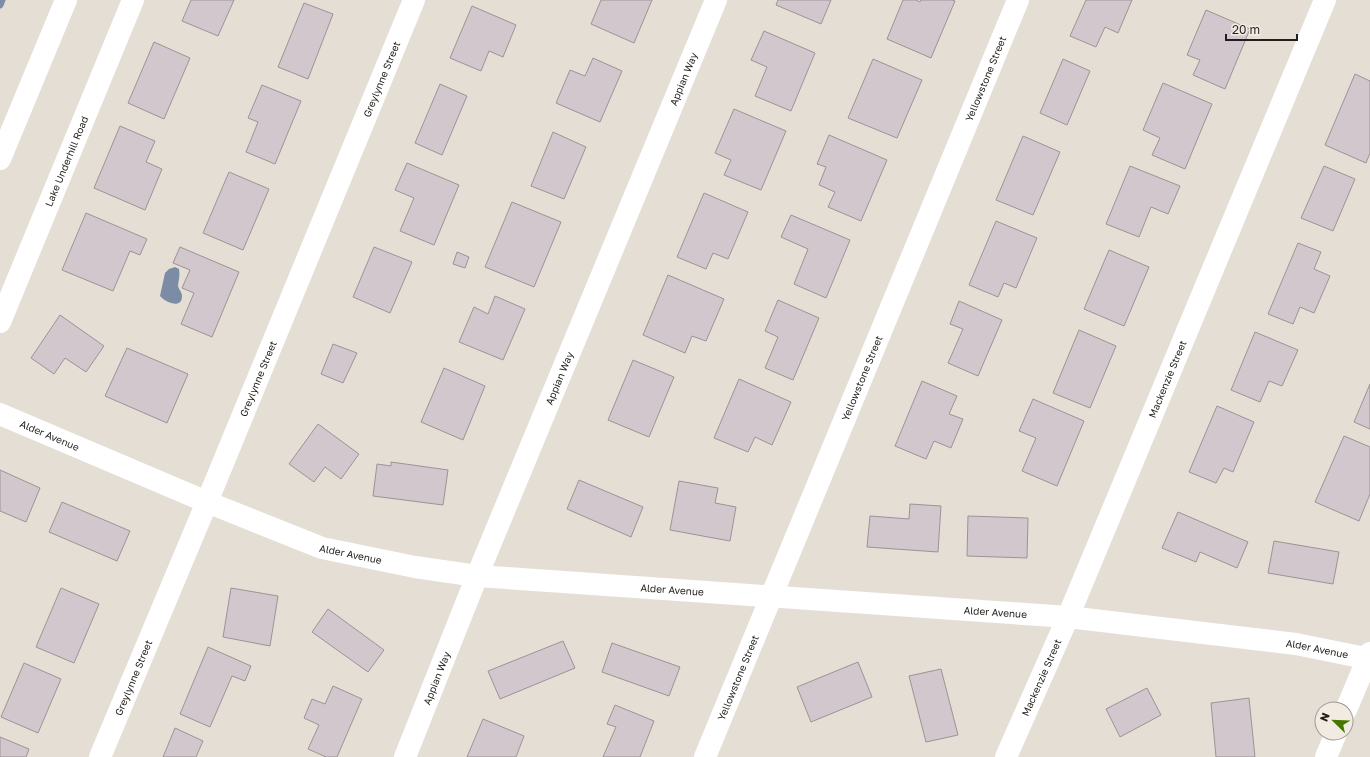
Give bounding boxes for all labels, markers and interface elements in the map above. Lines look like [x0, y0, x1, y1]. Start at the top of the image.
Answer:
scale bar [1226, 16, 1297, 42]
text: 20 m [1232, 22, 1260, 37]
street label: Yellowstone Street [962, 34, 1008, 123]
street label: Greylynne Street [360, 39, 402, 119]
street label: Appian Way [667, 50, 700, 107]
street label: Lake Underhill Road [42, 114, 90, 208]
street label: Yellowstone Street [839, 334, 885, 423]
street label: Mackenzie Street [1146, 338, 1189, 420]
street label: Greylynne Street [237, 339, 279, 418]
street label: Appian Way [543, 349, 576, 406]
street label: Alder Avenue [18, 417, 81, 453]
street label: Alder Avenue [318, 542, 383, 566]
street label: Alder Avenue [640, 581, 704, 598]
street label: Alder Avenue [963, 604, 1028, 620]
street label: Yellowstone Street [715, 633, 761, 722]
street label: Mackenzie Street [1019, 637, 1063, 718]
street label: Alder Avenue [1285, 637, 1350, 661]
street label: Greylynne Street [112, 638, 154, 717]
street label: Appian Way [420, 649, 453, 706]
north arrow [1314, 701, 1354, 741]
text: N [1317, 711, 1332, 723]

